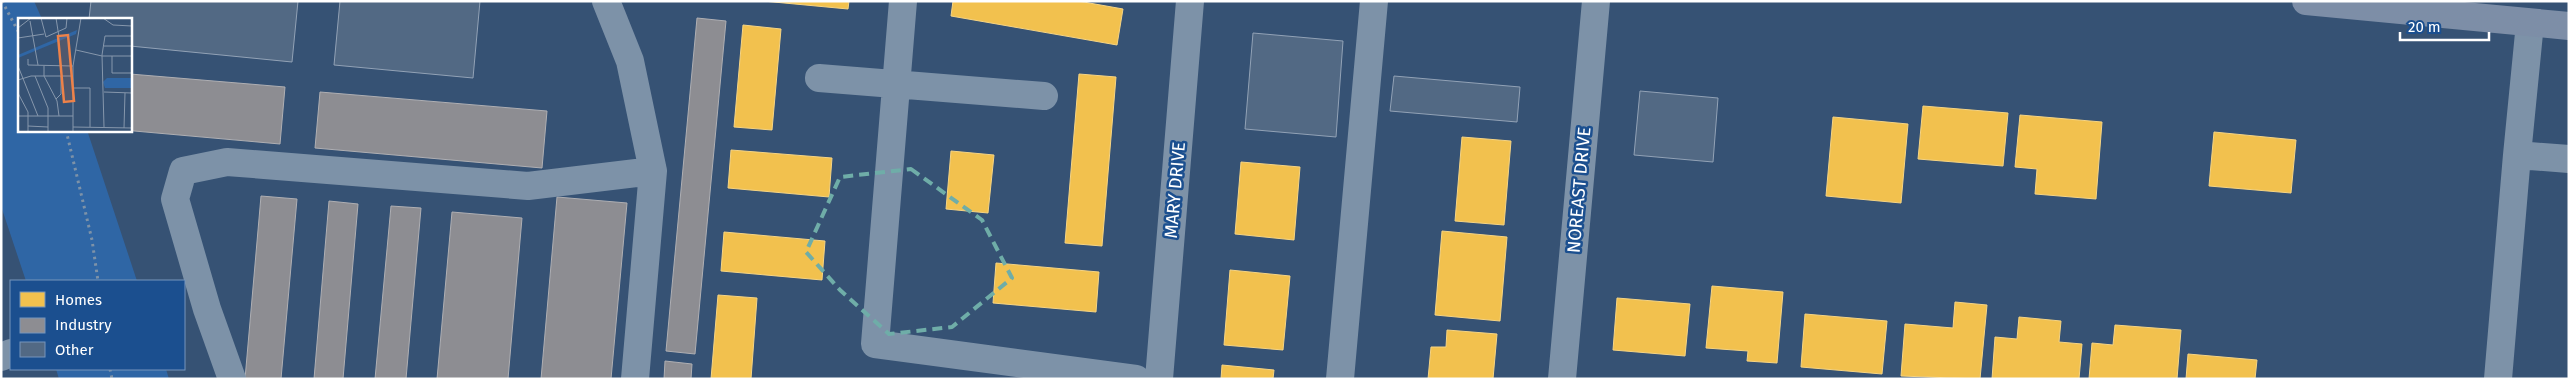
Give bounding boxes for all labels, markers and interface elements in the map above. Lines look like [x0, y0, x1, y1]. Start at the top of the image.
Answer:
scale bar [2400, 10, 2489, 42]
inset map [18, 18, 131, 131]
text: 20 m [2408, 18, 2441, 36]
street label: NOREAST DRIVE [1563, 126, 1595, 254]
street label: MARY DRIVE [1160, 141, 1190, 239]
legend [10, 280, 185, 370]
text: Homes [55, 291, 102, 309]
text: Industry [55, 316, 112, 334]
text: Other [55, 341, 94, 359]

